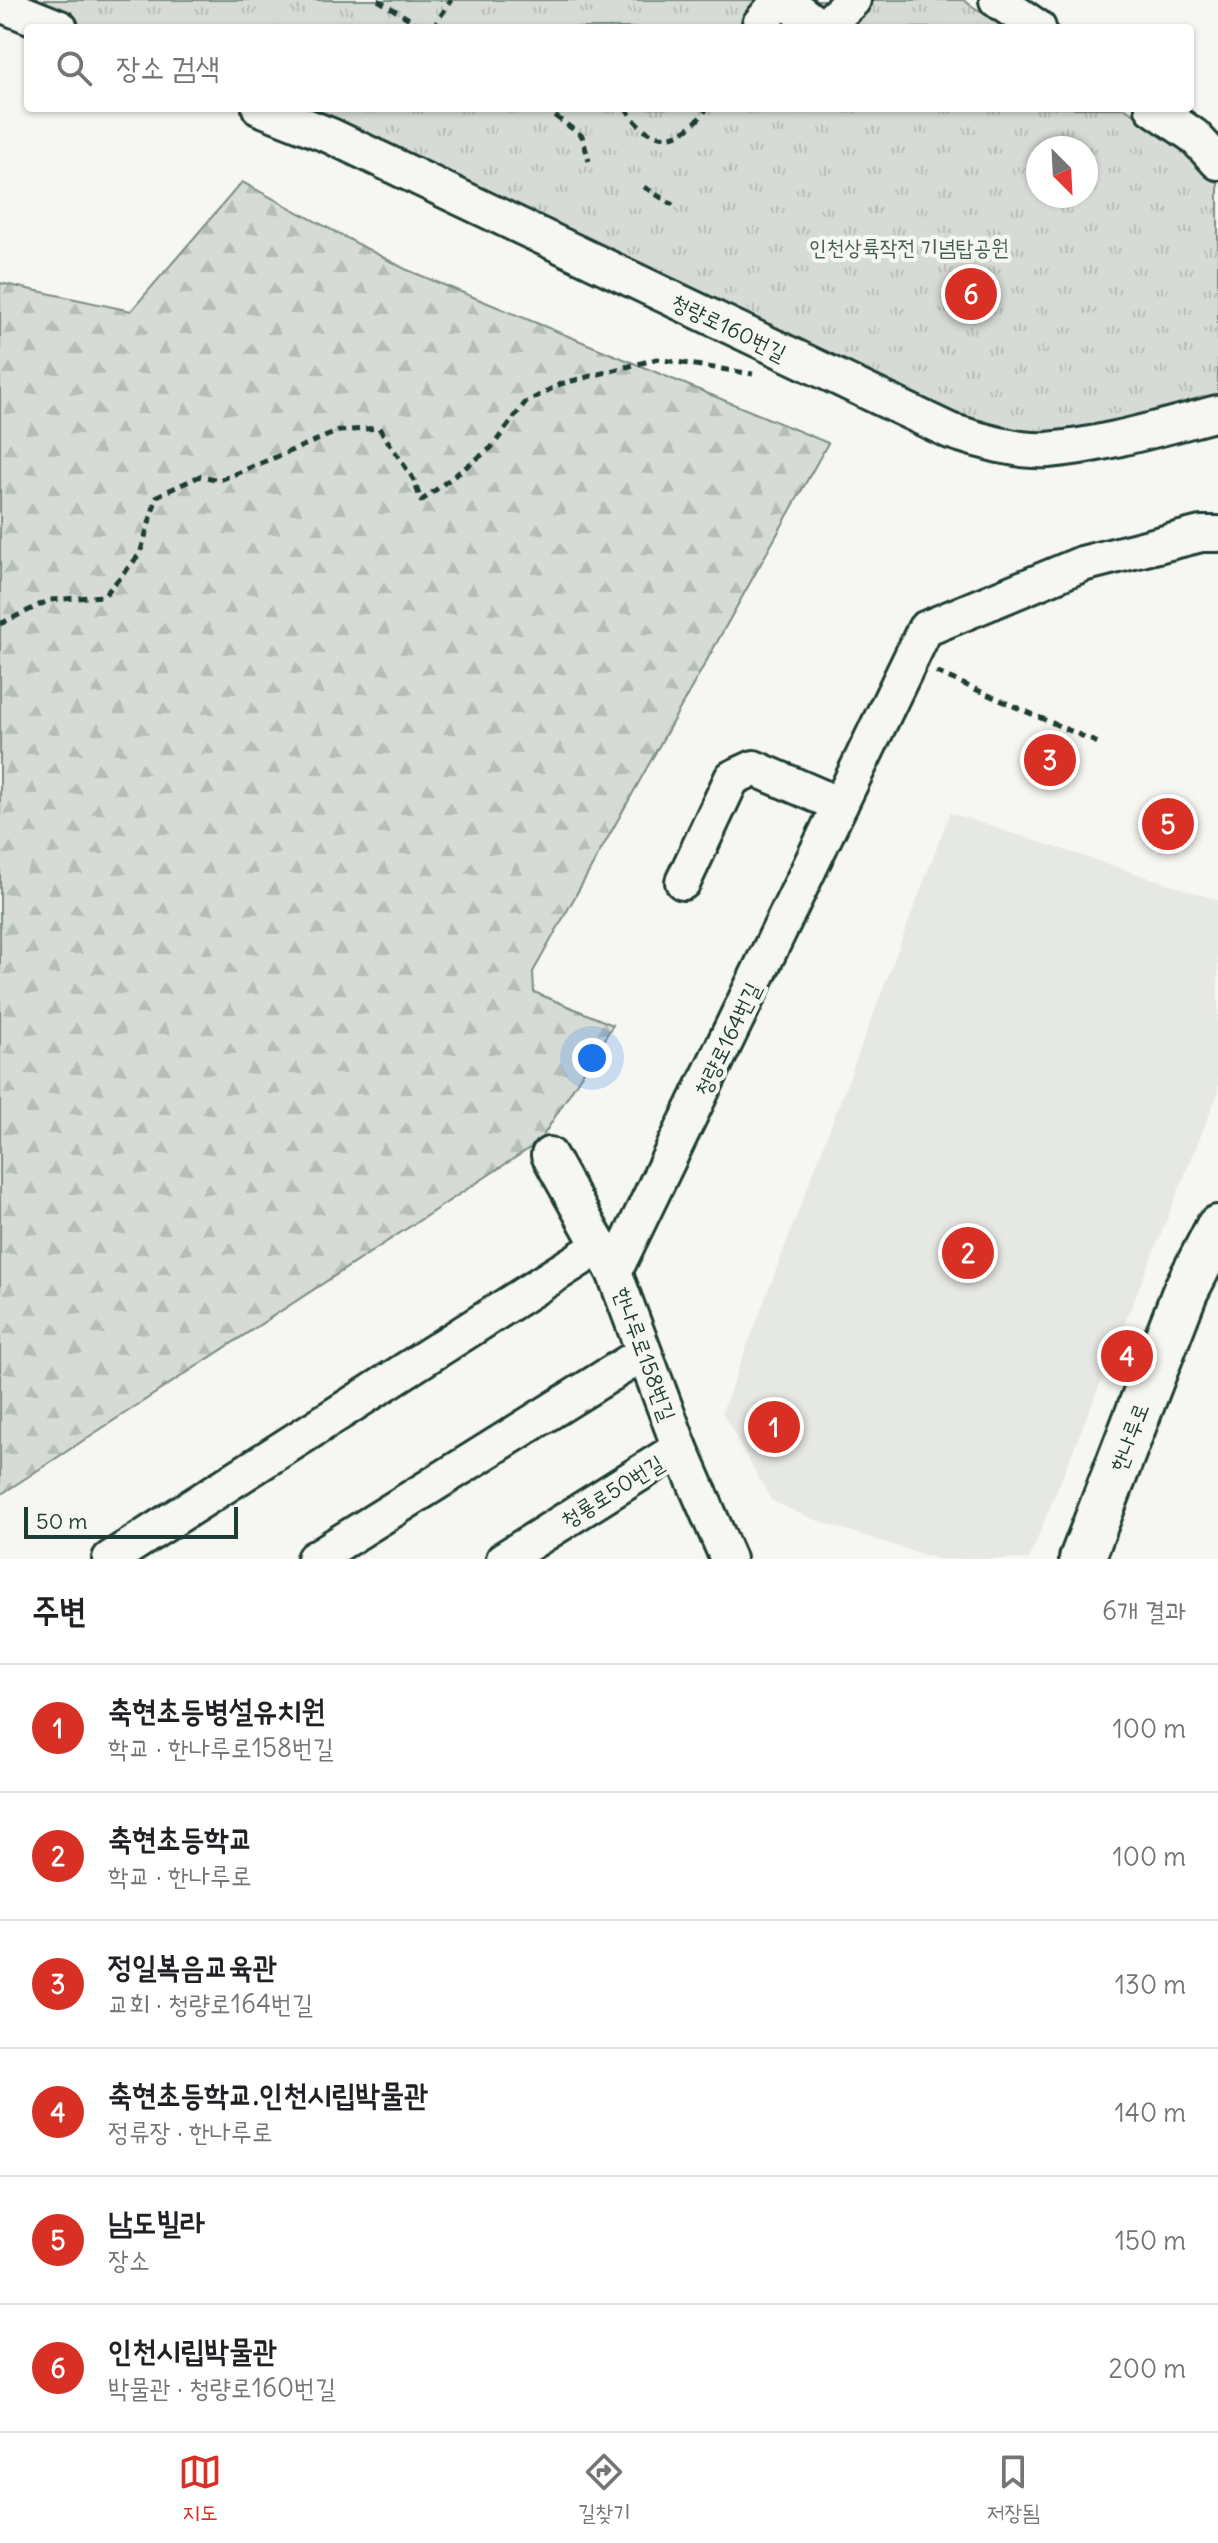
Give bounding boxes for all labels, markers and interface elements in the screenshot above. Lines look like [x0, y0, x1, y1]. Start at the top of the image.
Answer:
search box [24, 24, 1194, 112]
icon: search [52, 46, 96, 90]
text: 장소 검색 [116, 48, 220, 86]
north arrow [1026, 136, 1098, 208]
park label: 인천상륙작전 기념탑공원 [809, 233, 1009, 261]
pin: 6 [945, 264, 997, 324]
street label: 청량로160번길 [667, 287, 791, 367]
pin: 3 [1024, 730, 1076, 790]
pin: 5 [1142, 794, 1194, 854]
street label: 청량로164번길 [688, 977, 767, 1100]
your location [572, 1038, 612, 1078]
pin: 2 [942, 1223, 994, 1283]
street label: 한나루로158번길 [608, 1283, 682, 1425]
pin: 4 [1101, 1326, 1153, 1386]
pin: 1 [748, 1397, 800, 1457]
street label: 한나루로 [1103, 1399, 1155, 1475]
street label: 청룡로50번길 [556, 1448, 669, 1534]
scale bar [24, 1503, 238, 1539]
text: 50 m [36, 1507, 88, 1535]
text: 주변 [32, 1588, 87, 1631]
text: 6개 결과 [1102, 1594, 1186, 1627]
text: 축현초등병설유치원 [108, 1691, 325, 1729]
text: 1 [53, 1712, 63, 1745]
text: 100 m [1112, 1712, 1186, 1745]
text: 학교 · 한나루로158번길 [108, 1731, 334, 1764]
text: 축현초등학교 [108, 1819, 253, 1857]
text: 2 [51, 1840, 65, 1873]
text: 100 m [1112, 1840, 1186, 1873]
text: 학교 · 한나루로 [108, 1859, 252, 1892]
text: 정일복음교육관 [108, 1947, 277, 1985]
text: 3 [51, 1968, 65, 2001]
text: 130 m [1115, 1968, 1186, 2001]
text: 교회 · 청량로164번길 [108, 1987, 313, 2020]
text: 축현초등학교.인천시립박물관 [108, 2075, 428, 2113]
text: 4 [50, 2096, 66, 2129]
text: 140 m [1115, 2096, 1186, 2129]
text: 정류장 · 한나루로 [108, 2115, 273, 2148]
text: 남도빌라 [108, 2203, 205, 2241]
text: 5 [51, 2224, 65, 2257]
text: 150 m [1115, 2224, 1186, 2257]
text: 장소 [108, 2243, 150, 2276]
text: 인천시립박물관 [108, 2331, 277, 2369]
text: 6 [50, 2352, 66, 2385]
text: 200 m [1109, 2352, 1186, 2385]
text: 박물관 · 청량로160번길 [108, 2371, 336, 2404]
tab: 지도 [178, 2450, 222, 2527]
tab: 길찾기 [578, 2450, 631, 2527]
tab: 저장됨 [987, 2450, 1040, 2527]

